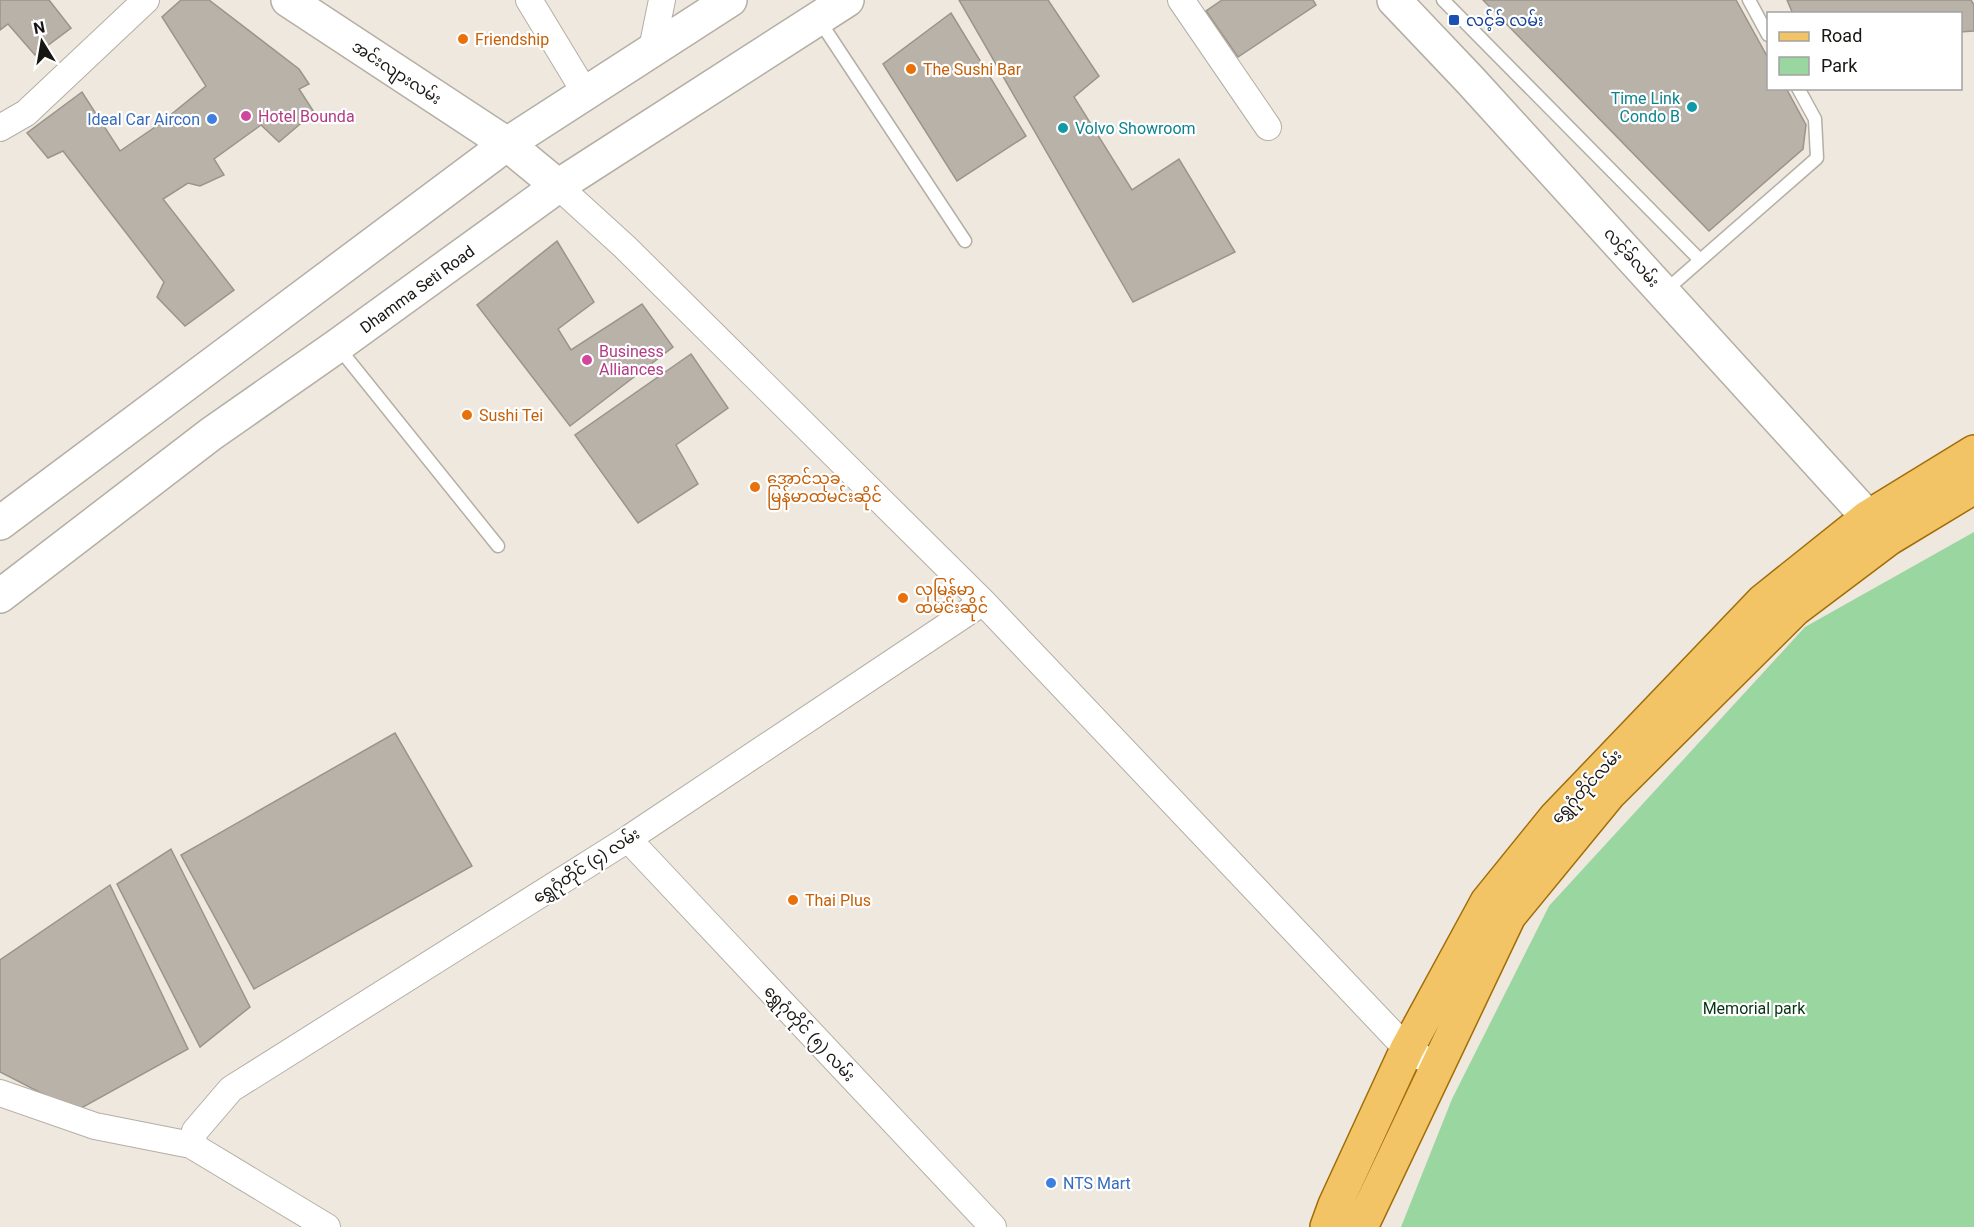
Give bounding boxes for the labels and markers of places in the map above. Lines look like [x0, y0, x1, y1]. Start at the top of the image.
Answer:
place label: လင့်ခ် လမ်း [1466, 9, 1544, 31]
marker: လင့်ခ် လမ်း [1447, 13, 1461, 27]
place label: Friendship [475, 30, 549, 49]
marker: Friendship [456, 32, 470, 46]
place label: The Sushi Bar [923, 60, 1022, 79]
marker: The Sushi Bar [904, 62, 918, 76]
place label: Time Link Condo B [1611, 89, 1681, 126]
marker: Time Link Condo B [1685, 100, 1699, 114]
place label: Hotel Bounda [258, 107, 355, 126]
marker: Hotel Bounda [239, 109, 253, 123]
place label: Ideal Car Aircon [87, 110, 200, 129]
marker: Ideal Car Aircon [205, 112, 219, 126]
place label: Volvo Showroom [1075, 119, 1196, 138]
marker: Volvo Showroom [1056, 121, 1070, 135]
place label: Business Alliances [599, 342, 664, 379]
marker: Business Alliances [580, 353, 594, 367]
place label: Sushi Tei [479, 406, 543, 425]
marker: Sushi Tei [460, 408, 474, 422]
place label: အောင်သုခ မြန်မာထမင်းဆိုင် [767, 467, 882, 511]
marker: အောင်သုခ မြန်မာထမင်းဆိုင် [748, 480, 762, 494]
place label: လှမြန်မာ ထမင်းဆိုင် [915, 578, 988, 622]
marker: လှမြန်မာ ထမင်းဆိုင် [896, 591, 910, 605]
place label: Thai Plus [805, 891, 871, 910]
marker: Thai Plus [786, 893, 800, 907]
place label: NTS Mart [1063, 1174, 1131, 1193]
marker: NTS Mart [1044, 1176, 1058, 1190]

